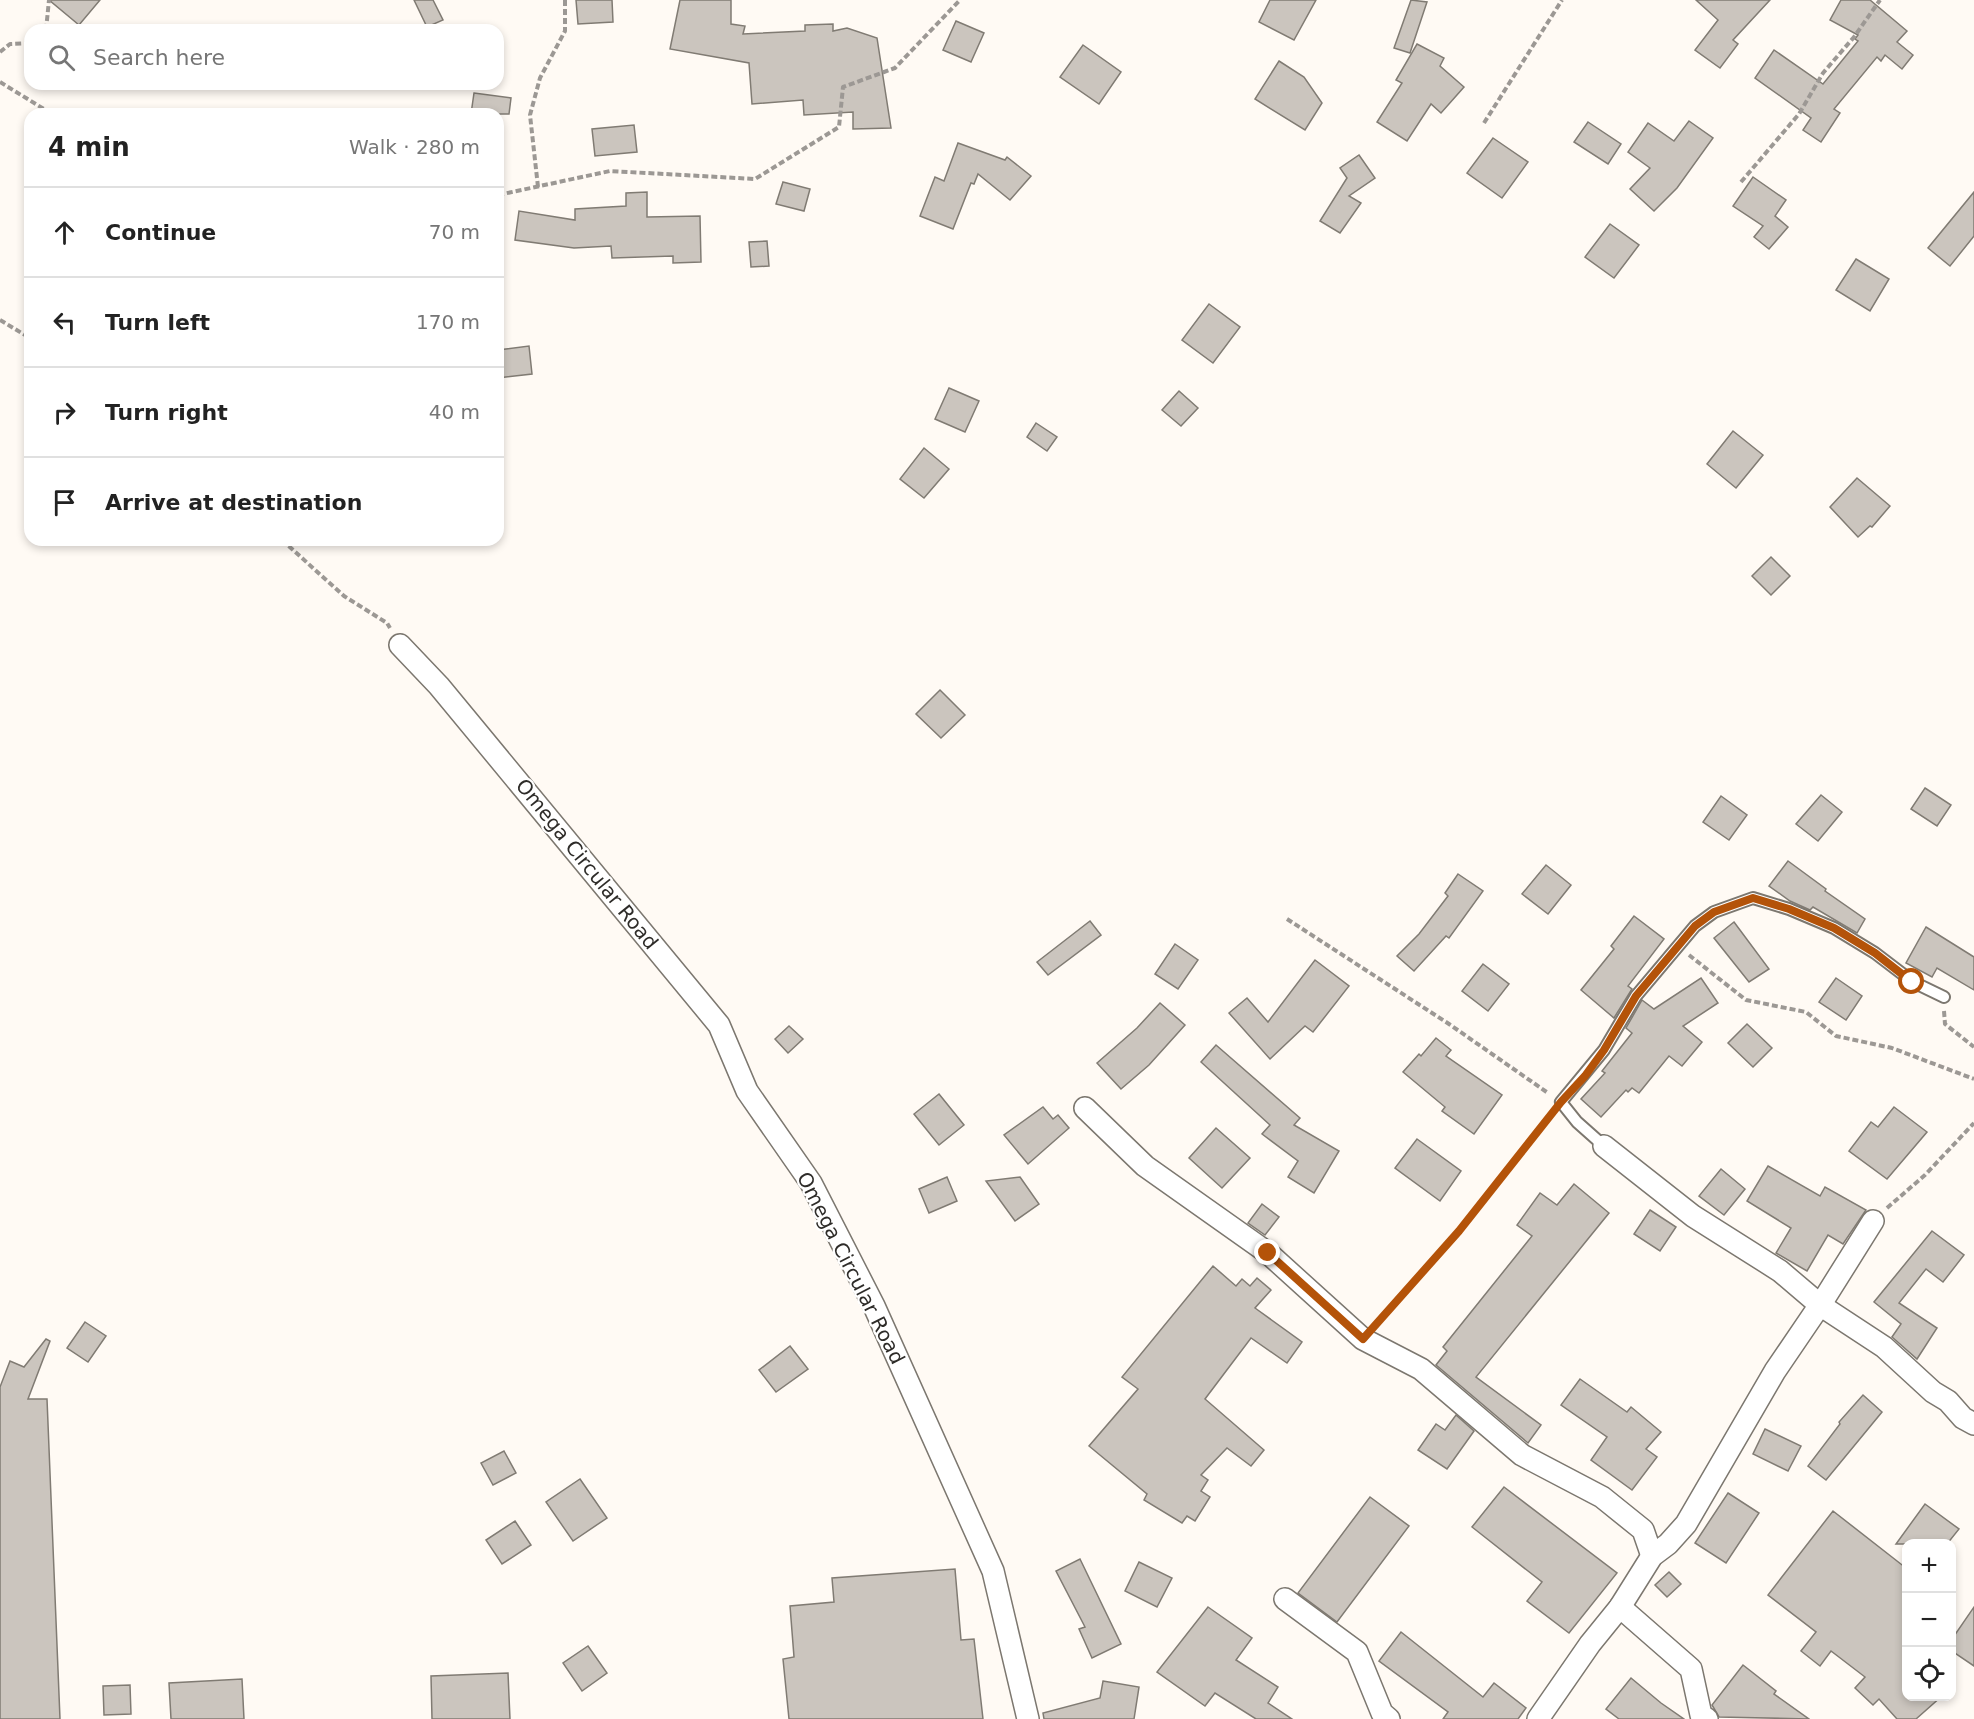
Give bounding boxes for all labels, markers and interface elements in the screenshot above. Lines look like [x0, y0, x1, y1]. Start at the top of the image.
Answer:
search box [24, 24, 504, 90]
icon: search [45, 41, 78, 74]
text: Search here [93, 45, 225, 70]
text: 4 min [48, 132, 130, 162]
text: Walk · 280 m [349, 135, 480, 159]
icon: ahead [48, 216, 81, 249]
text: Continue [105, 220, 216, 245]
text: 70 m [429, 220, 480, 244]
icon: left [48, 306, 81, 339]
text: Turn left [105, 310, 210, 335]
text: 170 m [416, 310, 480, 334]
icon: right [48, 396, 81, 429]
text: Turn right [105, 400, 228, 425]
text: 40 m [429, 400, 480, 424]
icon: arrive [48, 486, 81, 519]
text: Arrive at destination [105, 490, 362, 515]
street label: Omega Circular Road [511, 774, 663, 954]
route start [1898, 968, 1924, 994]
street label: Omega Circular Road [792, 1168, 910, 1368]
route end [1254, 1239, 1280, 1265]
map controls [1902, 1539, 1956, 1701]
button: + [1902, 1539, 1956, 1593]
button: − [1902, 1593, 1956, 1647]
button: locate [1902, 1647, 1956, 1701]

